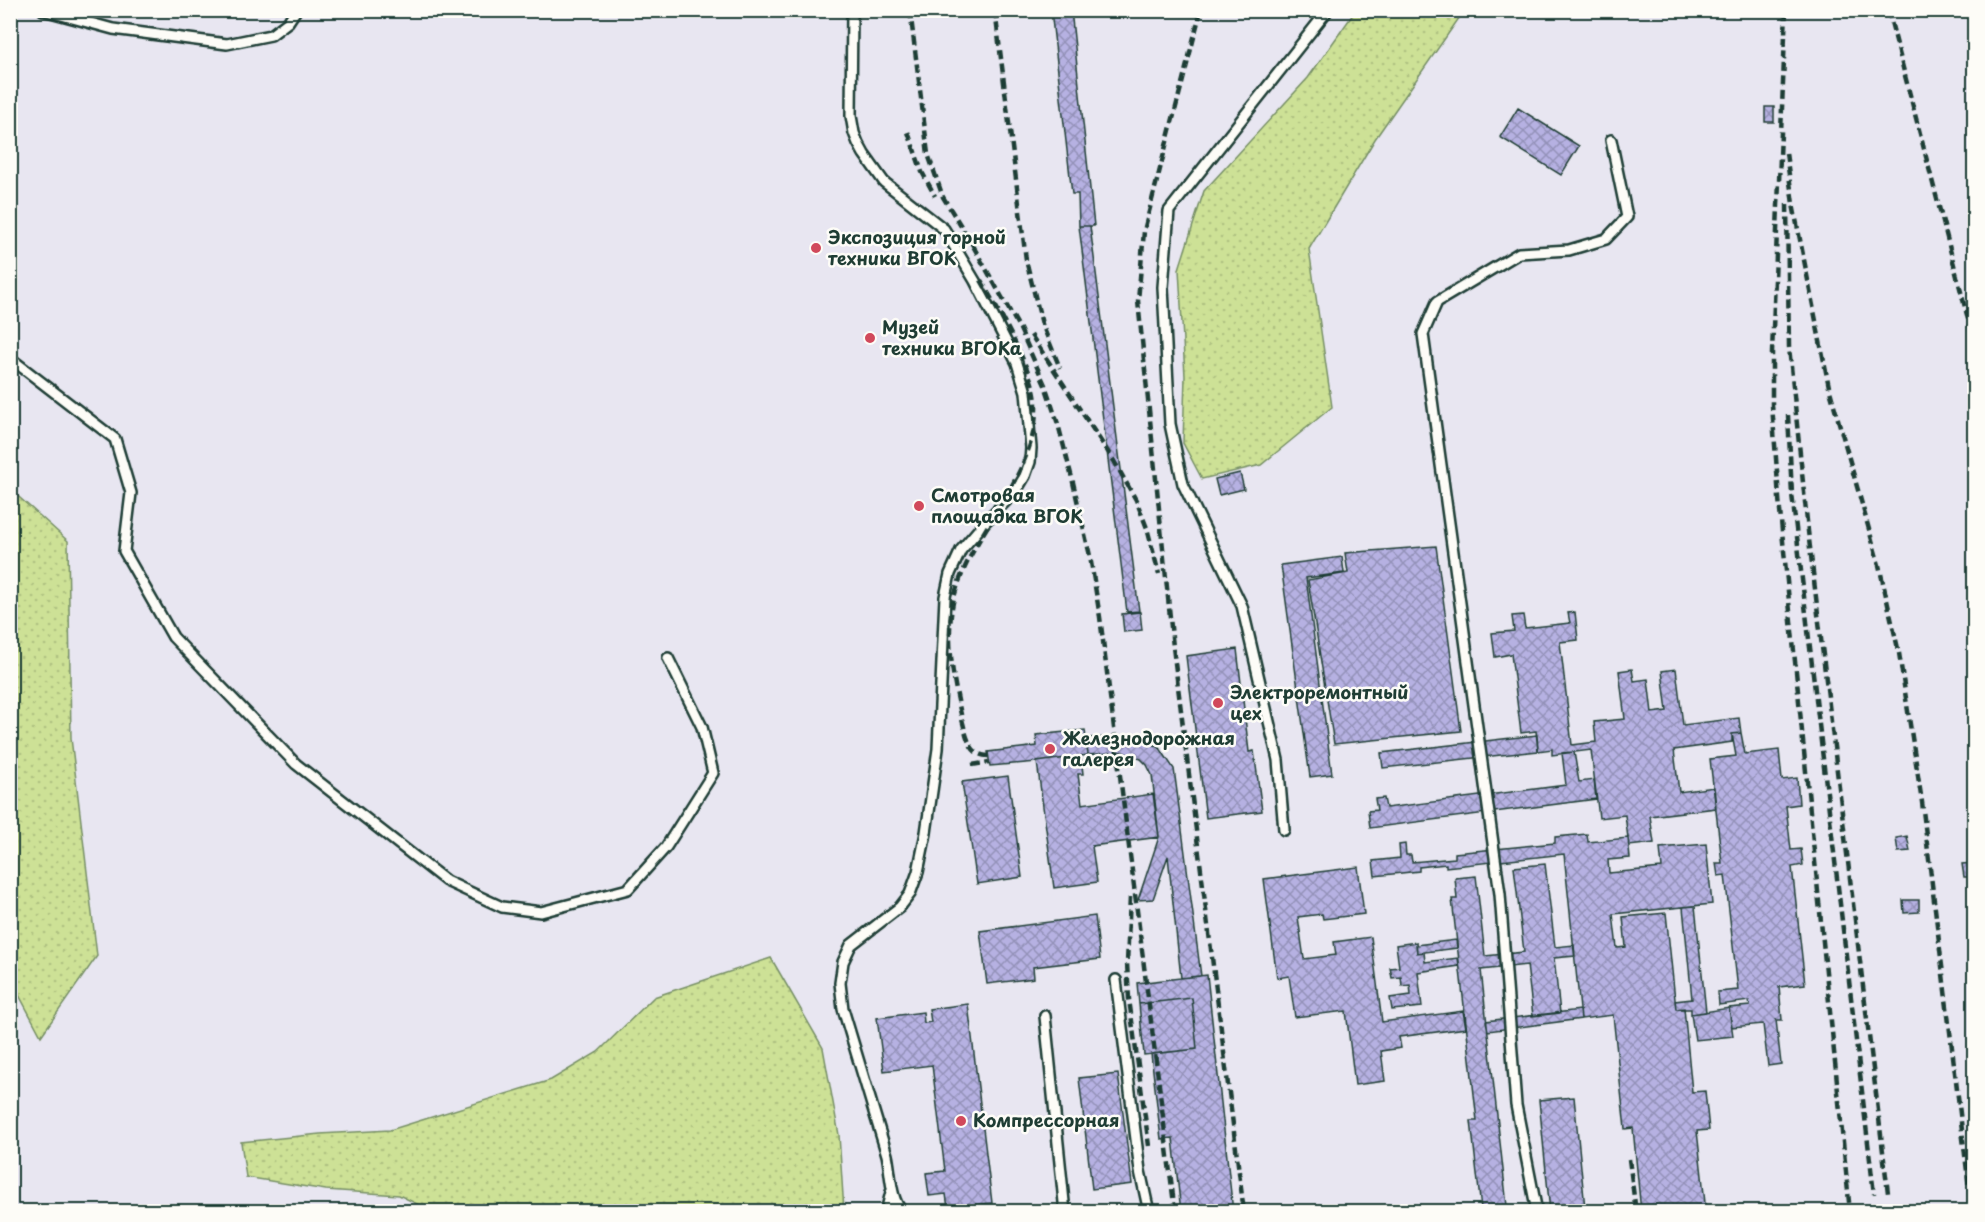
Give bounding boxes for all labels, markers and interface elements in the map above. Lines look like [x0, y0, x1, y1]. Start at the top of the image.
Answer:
place label: Экспозиция горной техники ВГОК [828, 223, 1006, 271]
marker: Экспозиция горной техники ВГОК [809, 241, 823, 255]
place label: Музей техники ВГОКа [882, 313, 1022, 361]
marker: Музей техники ВГОКа [863, 331, 877, 345]
place label: Смотровая площадка ВГОК [931, 481, 1083, 529]
marker: Смотровая площадка ВГОК [912, 499, 926, 513]
place label: Электроремонтный цех [1230, 678, 1409, 726]
marker: Электроремонтный цех [1211, 696, 1225, 710]
place label: Железнодорожная галерея [1062, 724, 1235, 772]
marker: Железнодорожная галерея [1043, 742, 1057, 756]
place label: Компрессорная [973, 1106, 1119, 1133]
marker: Компрессорная [954, 1114, 968, 1128]

